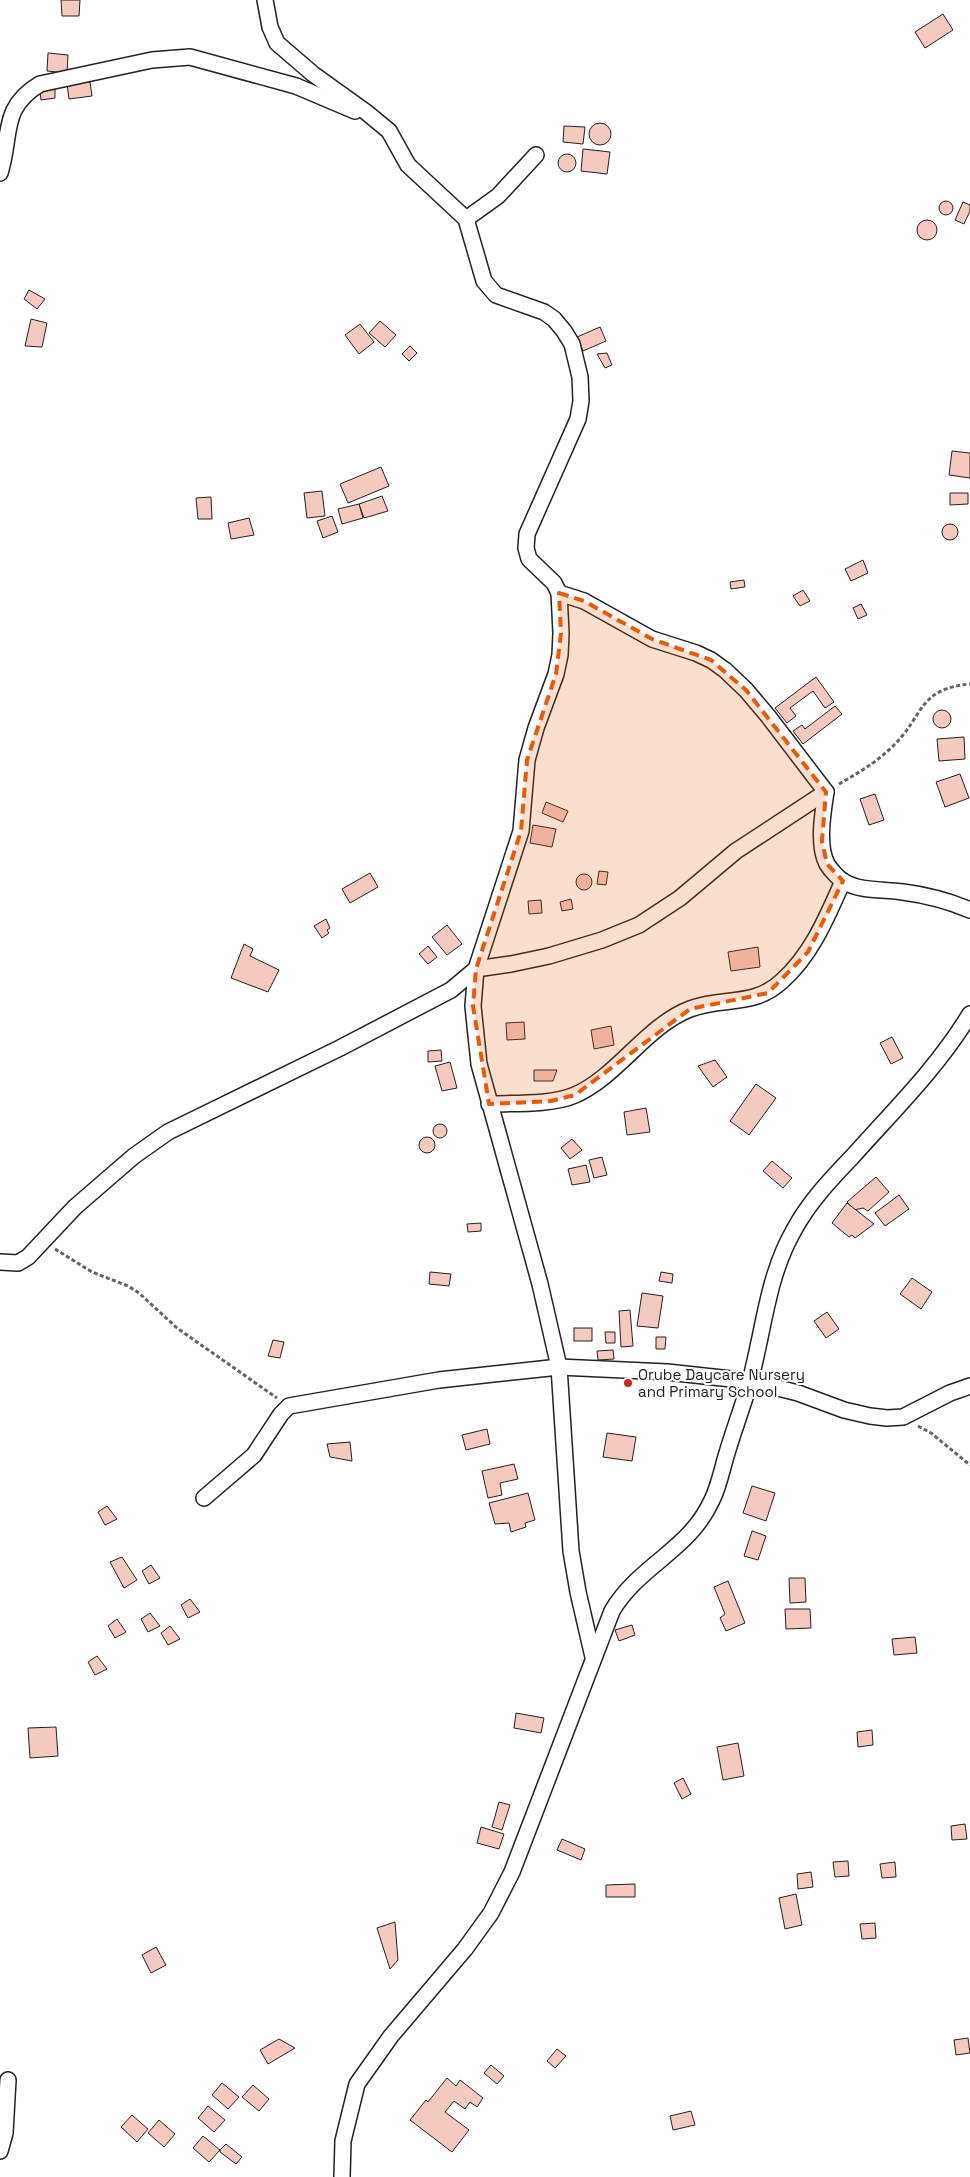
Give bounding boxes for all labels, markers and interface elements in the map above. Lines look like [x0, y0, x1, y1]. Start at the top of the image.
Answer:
place label: Orube Daycare Nursery and Primary School [638, 1365, 805, 1401]
marker: Orube Daycare Nursery and Primary School [622, 1377, 634, 1389]

